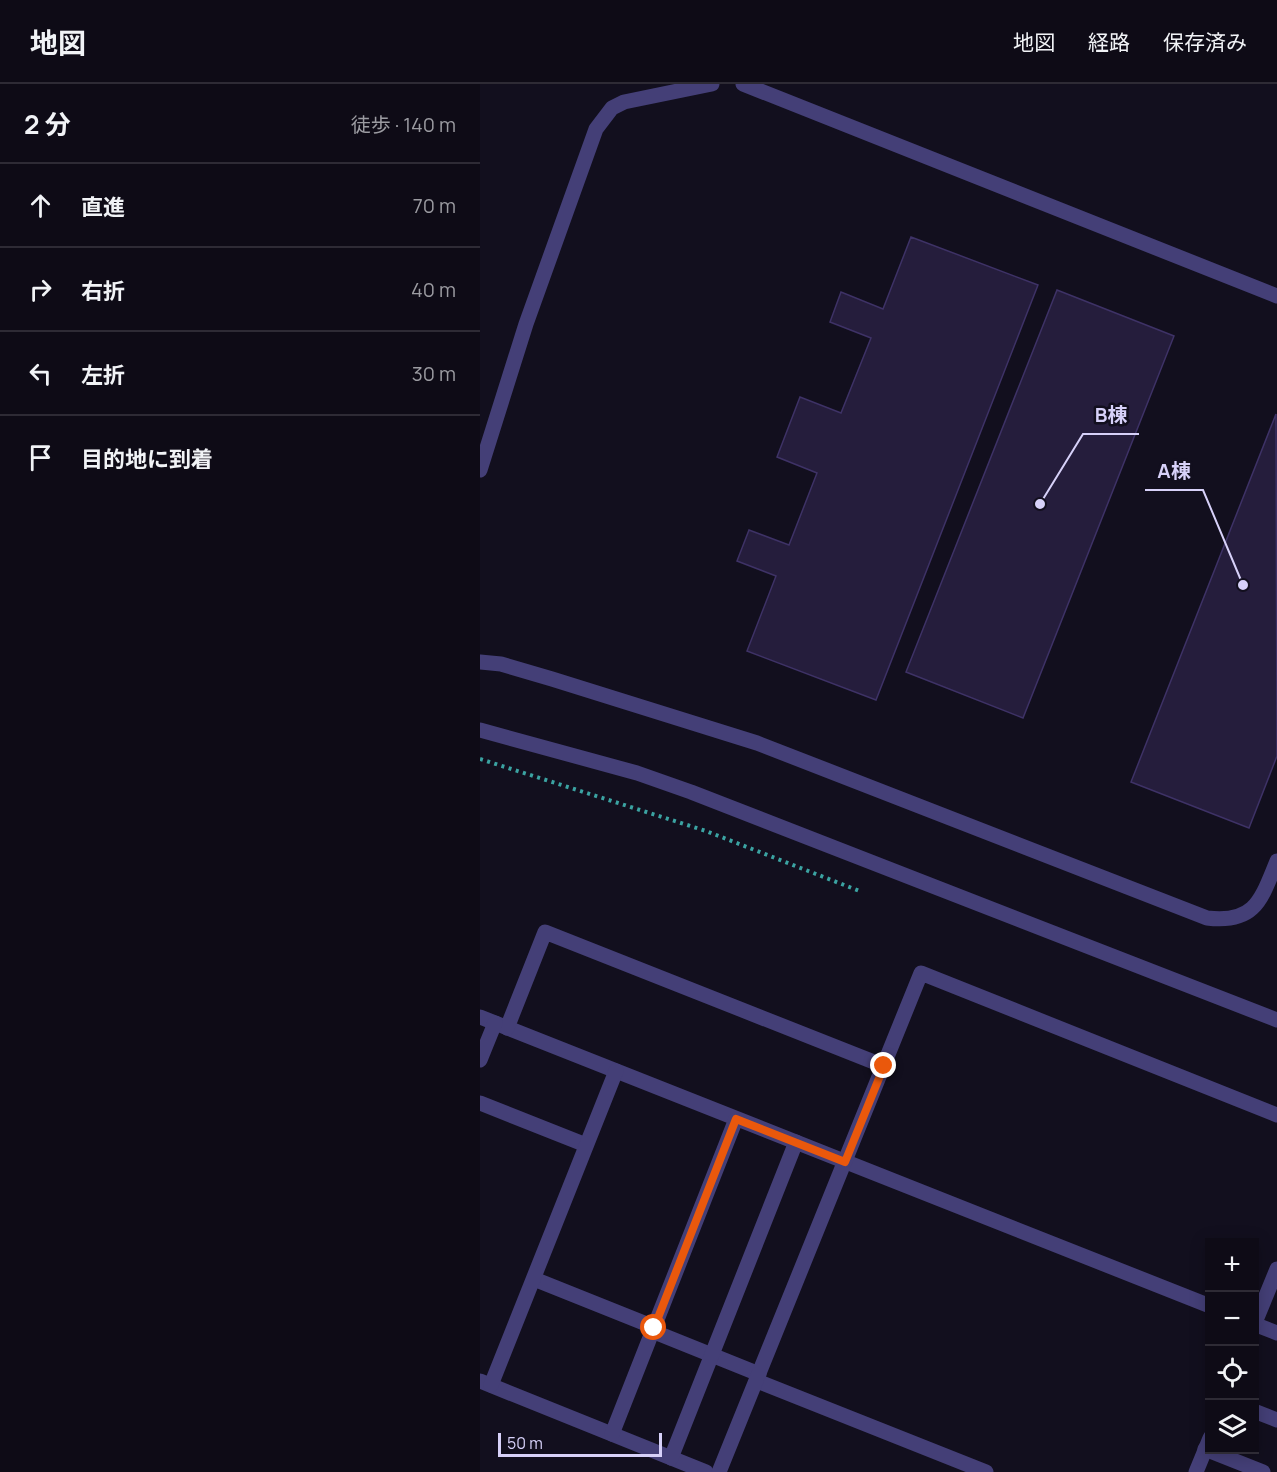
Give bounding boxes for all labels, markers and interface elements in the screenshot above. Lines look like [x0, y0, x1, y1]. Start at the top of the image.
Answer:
text: 地図 [30, 23, 86, 61]
text: 地図 [1013, 28, 1055, 56]
text: 経路 [1088, 28, 1130, 56]
text: 保存済み [1163, 28, 1247, 56]
text: 2 分 [24, 106, 71, 142]
text: 徒歩 · 140 m [351, 111, 456, 138]
icon: ahead [24, 189, 57, 222]
text: 直進 [81, 192, 125, 222]
text: 70 m [413, 192, 456, 219]
icon: right [24, 273, 57, 306]
text: 右折 [81, 276, 125, 306]
text: 40 m [411, 276, 456, 303]
icon: left [24, 357, 57, 390]
text: 左折 [81, 360, 125, 390]
text: 30 m [412, 360, 456, 387]
callout: B棟 [1083, 396, 1139, 434]
text: B棟 [1095, 401, 1127, 428]
icon: arrive [24, 441, 57, 474]
text: 目的地に到着 [81, 444, 213, 474]
callout: A棟 [1145, 452, 1203, 490]
text: A棟 [1157, 457, 1191, 484]
route end [870, 1052, 896, 1078]
map controls [1205, 1238, 1259, 1454]
button: + [1205, 1238, 1259, 1292]
button: − [1205, 1292, 1259, 1346]
route start [640, 1314, 666, 1340]
button: locate [1205, 1346, 1259, 1400]
button: layers [1205, 1400, 1259, 1454]
scale bar [498, 1430, 662, 1458]
text: 50 m [507, 1432, 543, 1454]

